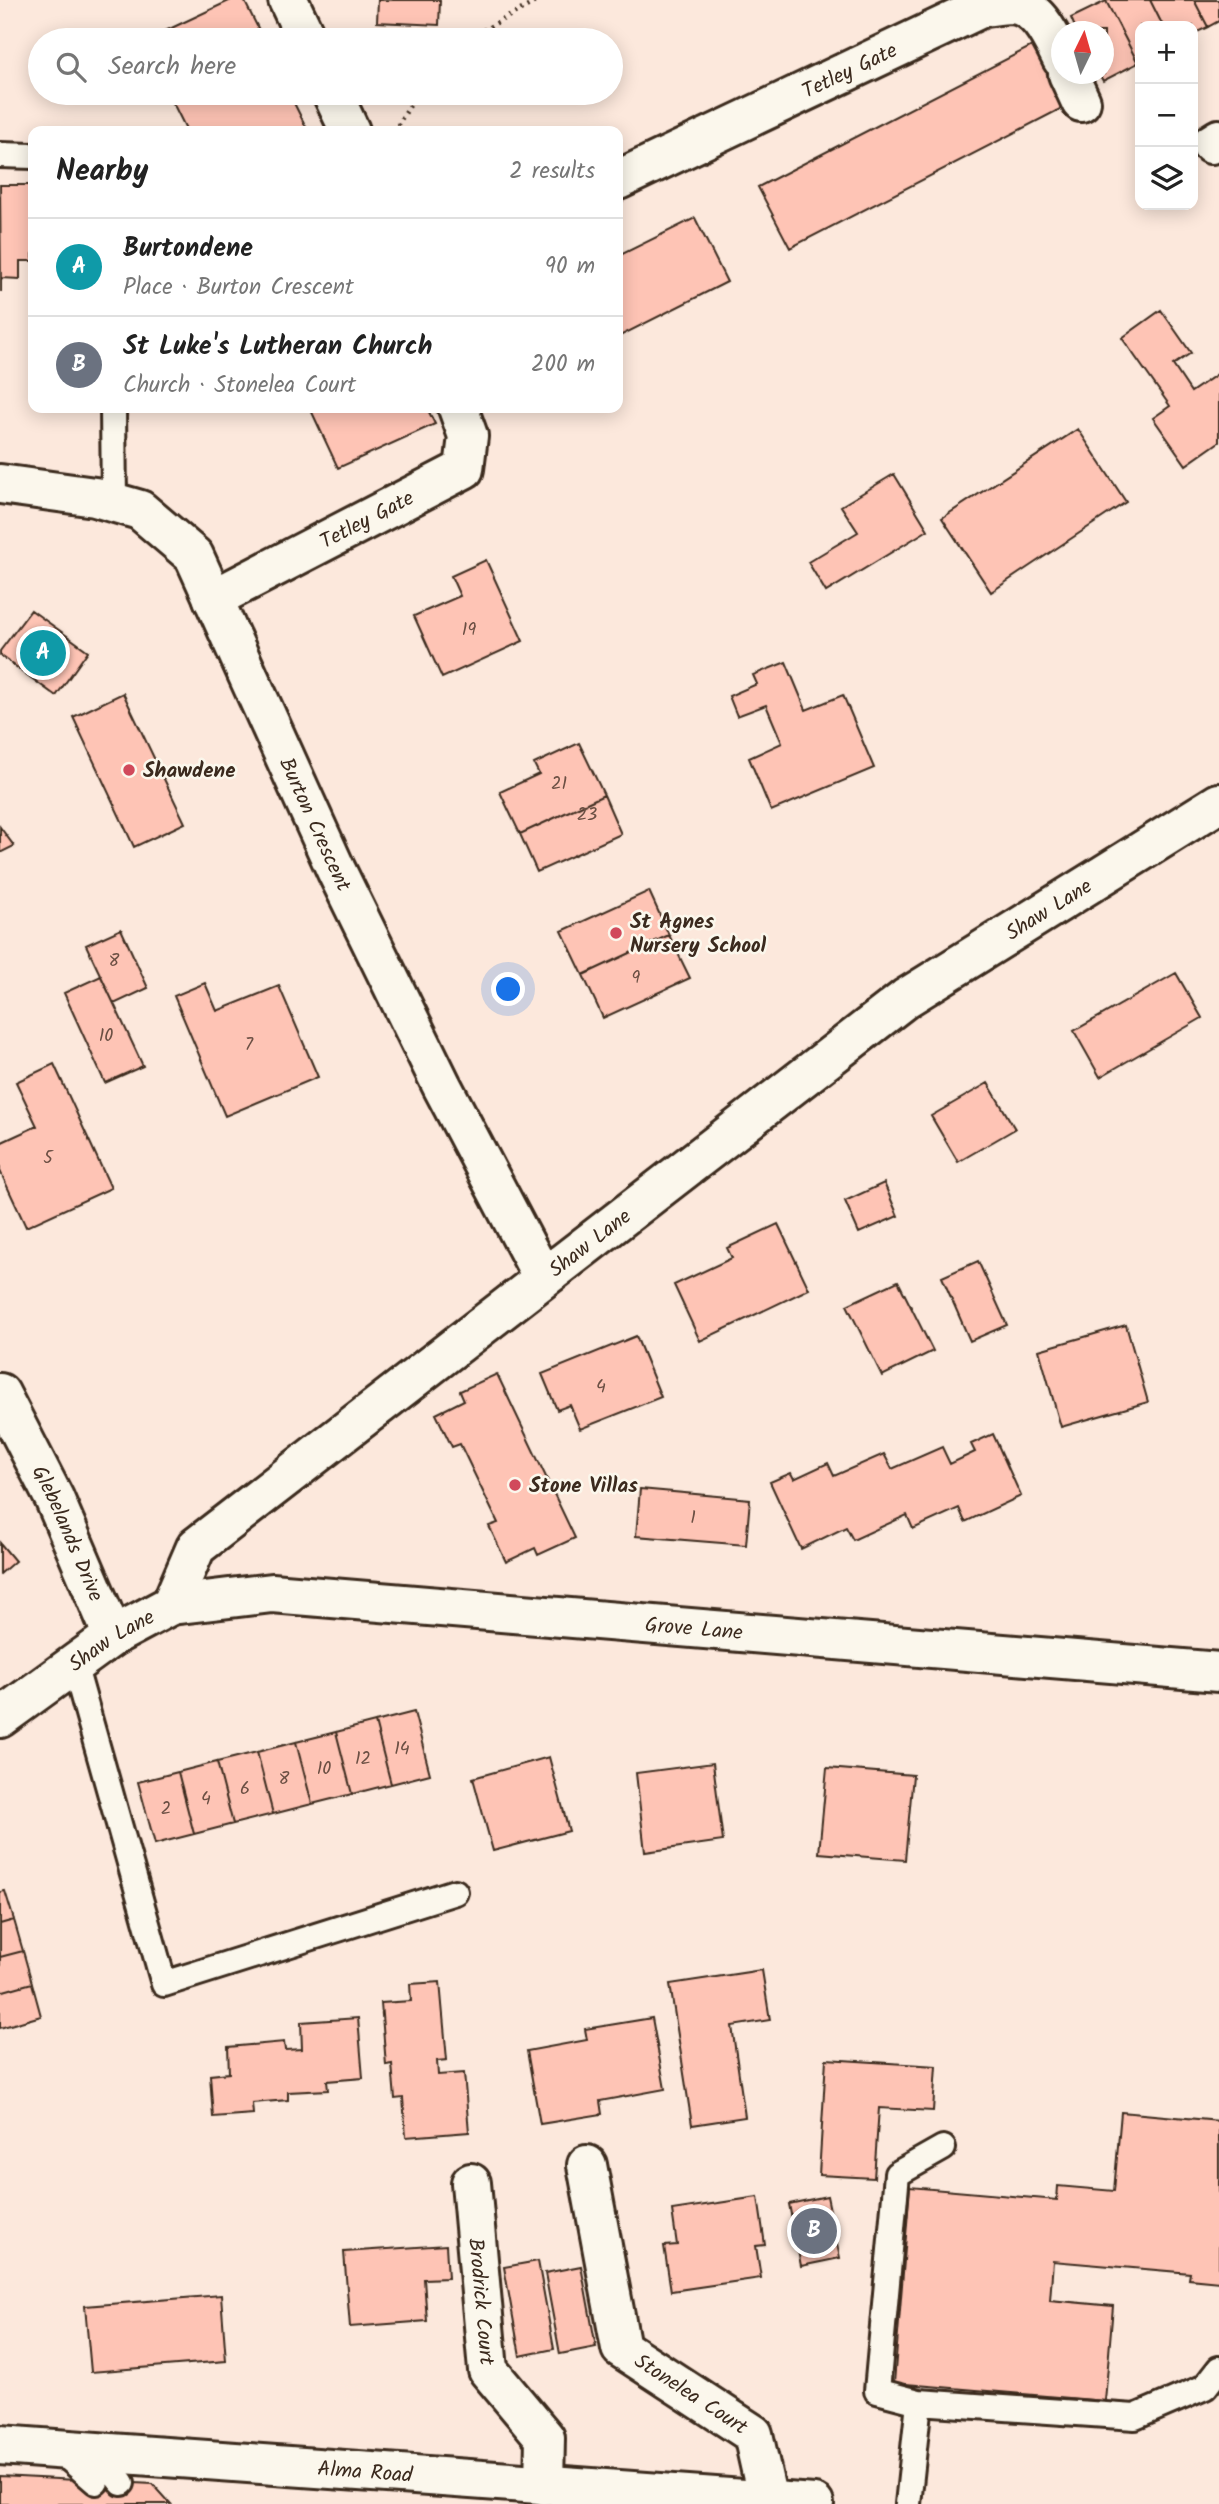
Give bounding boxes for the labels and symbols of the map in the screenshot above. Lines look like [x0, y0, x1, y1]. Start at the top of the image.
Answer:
north arrow [1051, 21, 1114, 84]
street label: Tetley Gate [797, 35, 904, 108]
street label: Tetley Gate [314, 482, 421, 559]
house number: 19 [462, 616, 476, 645]
pin: A [20, 627, 66, 679]
street label: Burton Crescent [269, 752, 359, 898]
place label: Shawdene [143, 755, 235, 788]
marker: Shawdene [121, 762, 137, 778]
house number: 21 [551, 770, 567, 799]
house number: 23 [577, 801, 597, 830]
street label: Shaw Lane [1000, 871, 1100, 950]
place label: St Agnes Nursery School [630, 906, 767, 963]
marker: St Agnes Nursery School [608, 925, 624, 941]
house number: 8 [109, 947, 120, 976]
house number: 9 [632, 964, 641, 993]
your location [491, 972, 525, 1006]
house number: 10 [99, 1022, 113, 1051]
house number: 7 [245, 1031, 254, 1060]
house number: 5 [43, 1144, 54, 1173]
street label: Shaw Lane [542, 1201, 639, 1287]
house number: 4 [596, 1373, 606, 1402]
street label: Glebelands Drive [22, 1460, 112, 1608]
place label: Stone Villas [529, 1470, 638, 1503]
marker: Stone Villas [507, 1477, 523, 1493]
house number: 1 [690, 1504, 696, 1533]
street label: Shaw Lane [62, 1601, 161, 1681]
street label: Grove Lane [643, 1609, 744, 1650]
house number: 14 [394, 1735, 410, 1764]
house number: 12 [355, 1745, 371, 1774]
house number: 10 [317, 1755, 331, 1784]
house number: 8 [279, 1765, 290, 1794]
house number: 6 [240, 1775, 250, 1804]
house number: 4 [201, 1785, 211, 1814]
house number: 2 [161, 1795, 171, 1824]
pin: B [791, 2205, 837, 2257]
street label: Brodrick Court [458, 2237, 503, 2367]
street label: Stonelea Court [627, 2346, 755, 2445]
street label: Alma Road [316, 2453, 414, 2493]

